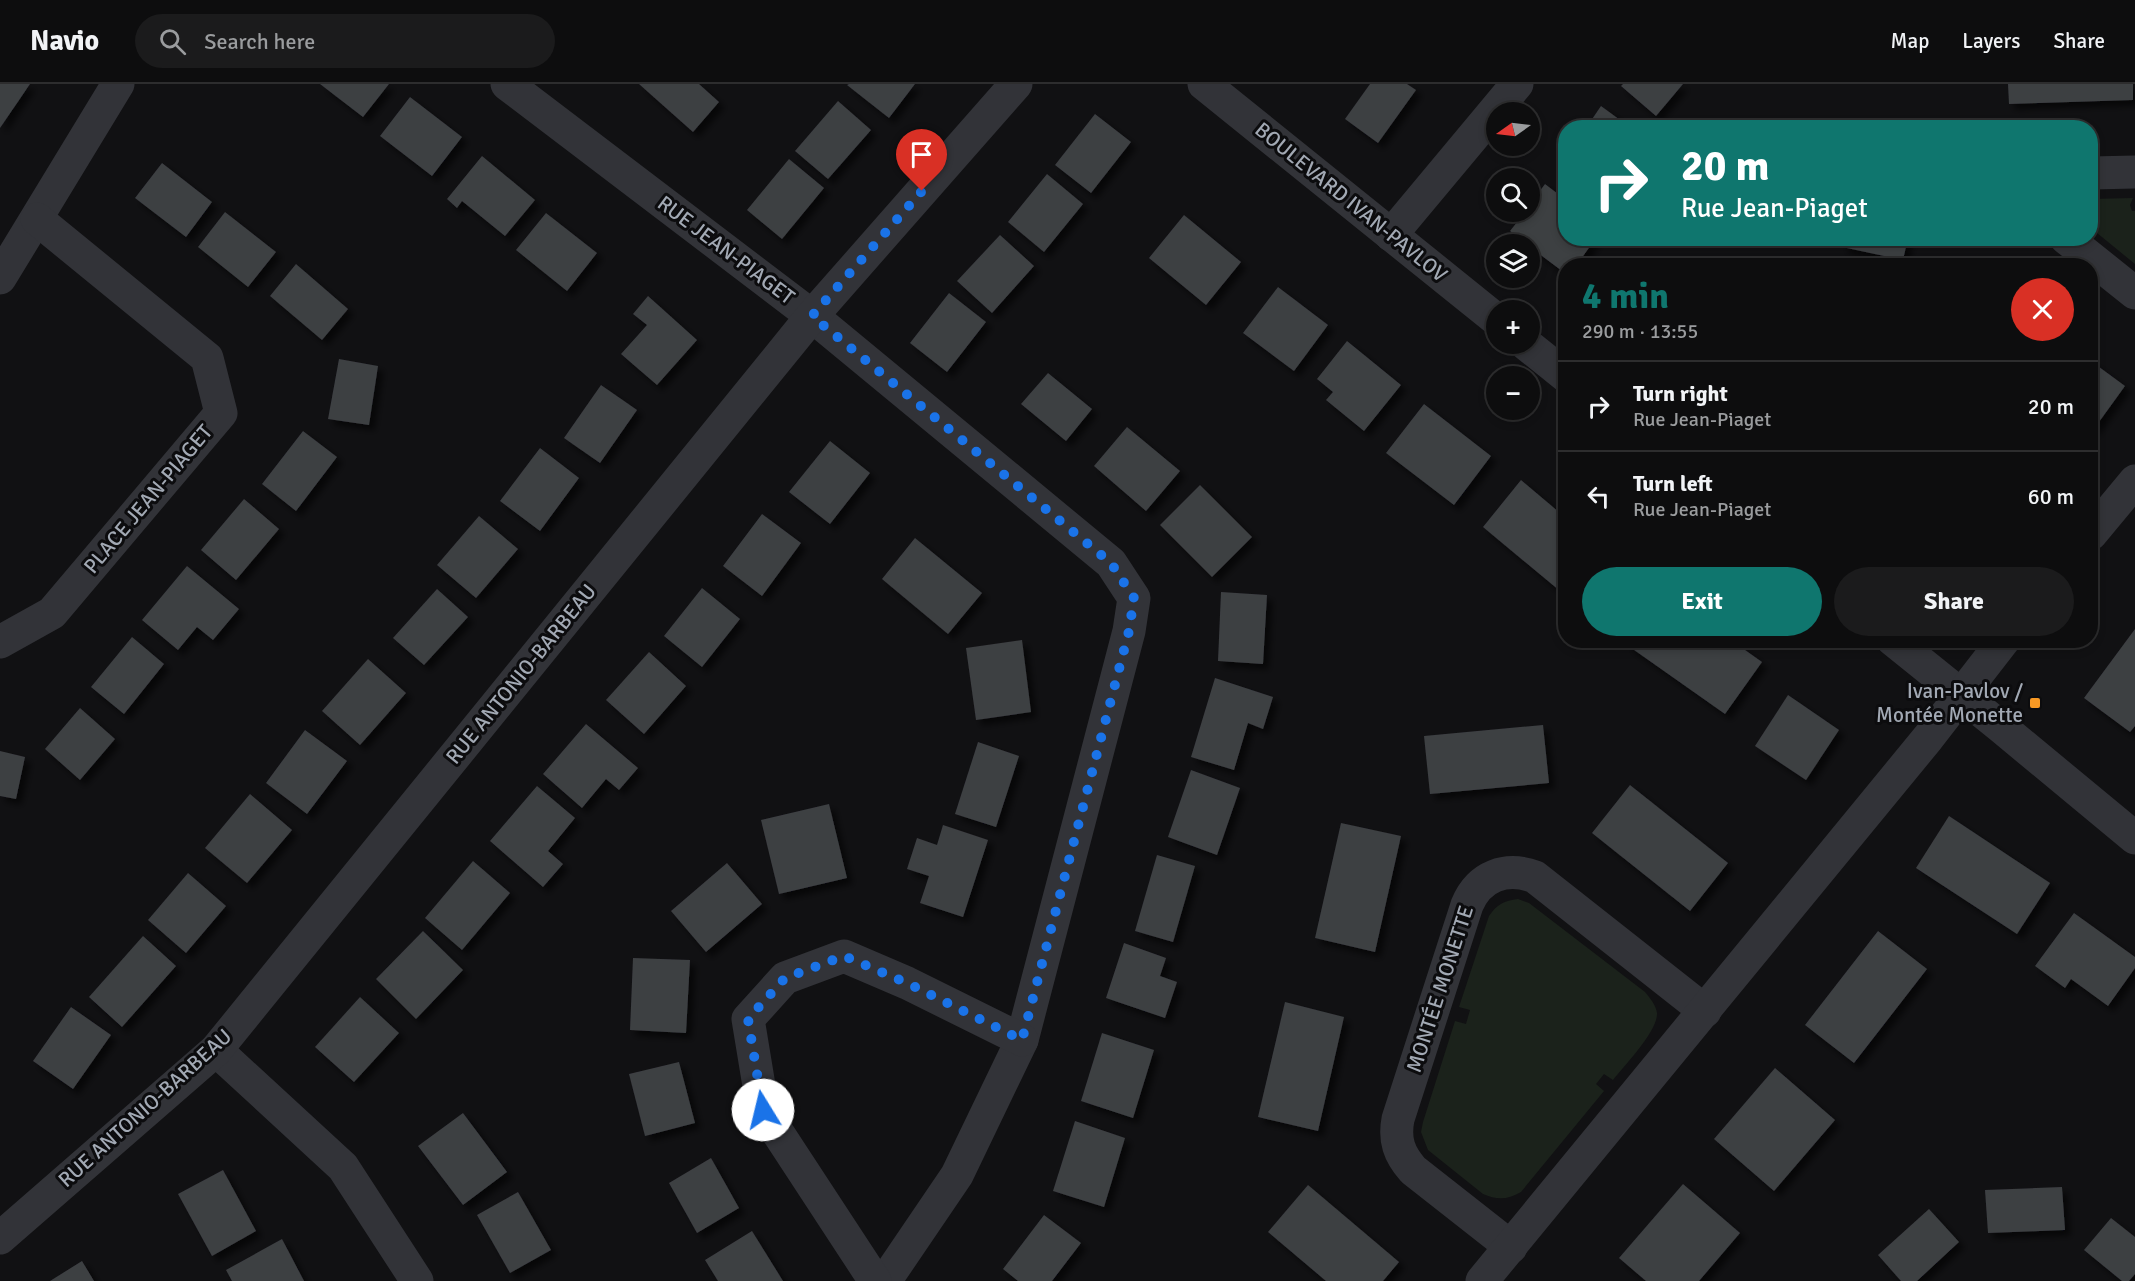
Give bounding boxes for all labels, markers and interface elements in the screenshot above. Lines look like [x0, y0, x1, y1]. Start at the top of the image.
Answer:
search box [135, 14, 555, 68]
text: Navio [30, 24, 99, 58]
icon: search [156, 25, 189, 58]
text: Search here [204, 28, 315, 55]
text: Map [1891, 28, 1929, 54]
text: Layers [1962, 28, 2020, 54]
text: Share [2053, 28, 2105, 54]
north arrow [1486, 102, 1540, 156]
map controls [1486, 102, 1540, 420]
street label: BOULEVARD IVAN-PAVLOV [1250, 116, 1452, 288]
pin [896, 129, 947, 191]
icon: arrive [905, 138, 938, 171]
text: 20 m [1681, 141, 1770, 192]
icon: right [1582, 144, 1660, 222]
button: search [1486, 168, 1540, 222]
street label: RUE JEAN-PIAGET [652, 190, 800, 310]
text: Rue Jean-Piaget [1681, 192, 1868, 225]
button: layers [1486, 234, 1540, 288]
text: 4 min [1582, 274, 1669, 319]
button: close [2011, 278, 2074, 341]
button: + [1486, 300, 1540, 354]
text: 290 m · 13:55 [1582, 319, 1698, 344]
button: − [1486, 366, 1540, 420]
text: Turn right [1633, 380, 1728, 407]
icon: right [1582, 390, 1615, 423]
text: 20 m [2028, 393, 2074, 420]
text: Rue Jean-Piaget [1633, 407, 1771, 432]
street label: PLACE JEAN-PIAGET [78, 419, 218, 579]
text: Turn left [1633, 470, 1713, 497]
icon: left [1582, 480, 1615, 513]
text: 60 m [2028, 483, 2074, 510]
text: Rue Jean-Piaget [1633, 497, 1771, 522]
button: Exit [1582, 567, 1822, 636]
button: Share [1834, 567, 2074, 636]
street label: RUE ANTONIO-BARBEAU [440, 579, 602, 769]
place label: Ivan-Pavlov / Montée Monette [1876, 678, 2023, 728]
marker: Ivan-Pavlov / Montée Monette [2028, 696, 2042, 710]
street label: MONTÉE MONETTE [1401, 902, 1479, 1076]
street label: RUE ANTONIO-BARBEAU [53, 1023, 237, 1193]
position arrow [731, 1078, 795, 1142]

